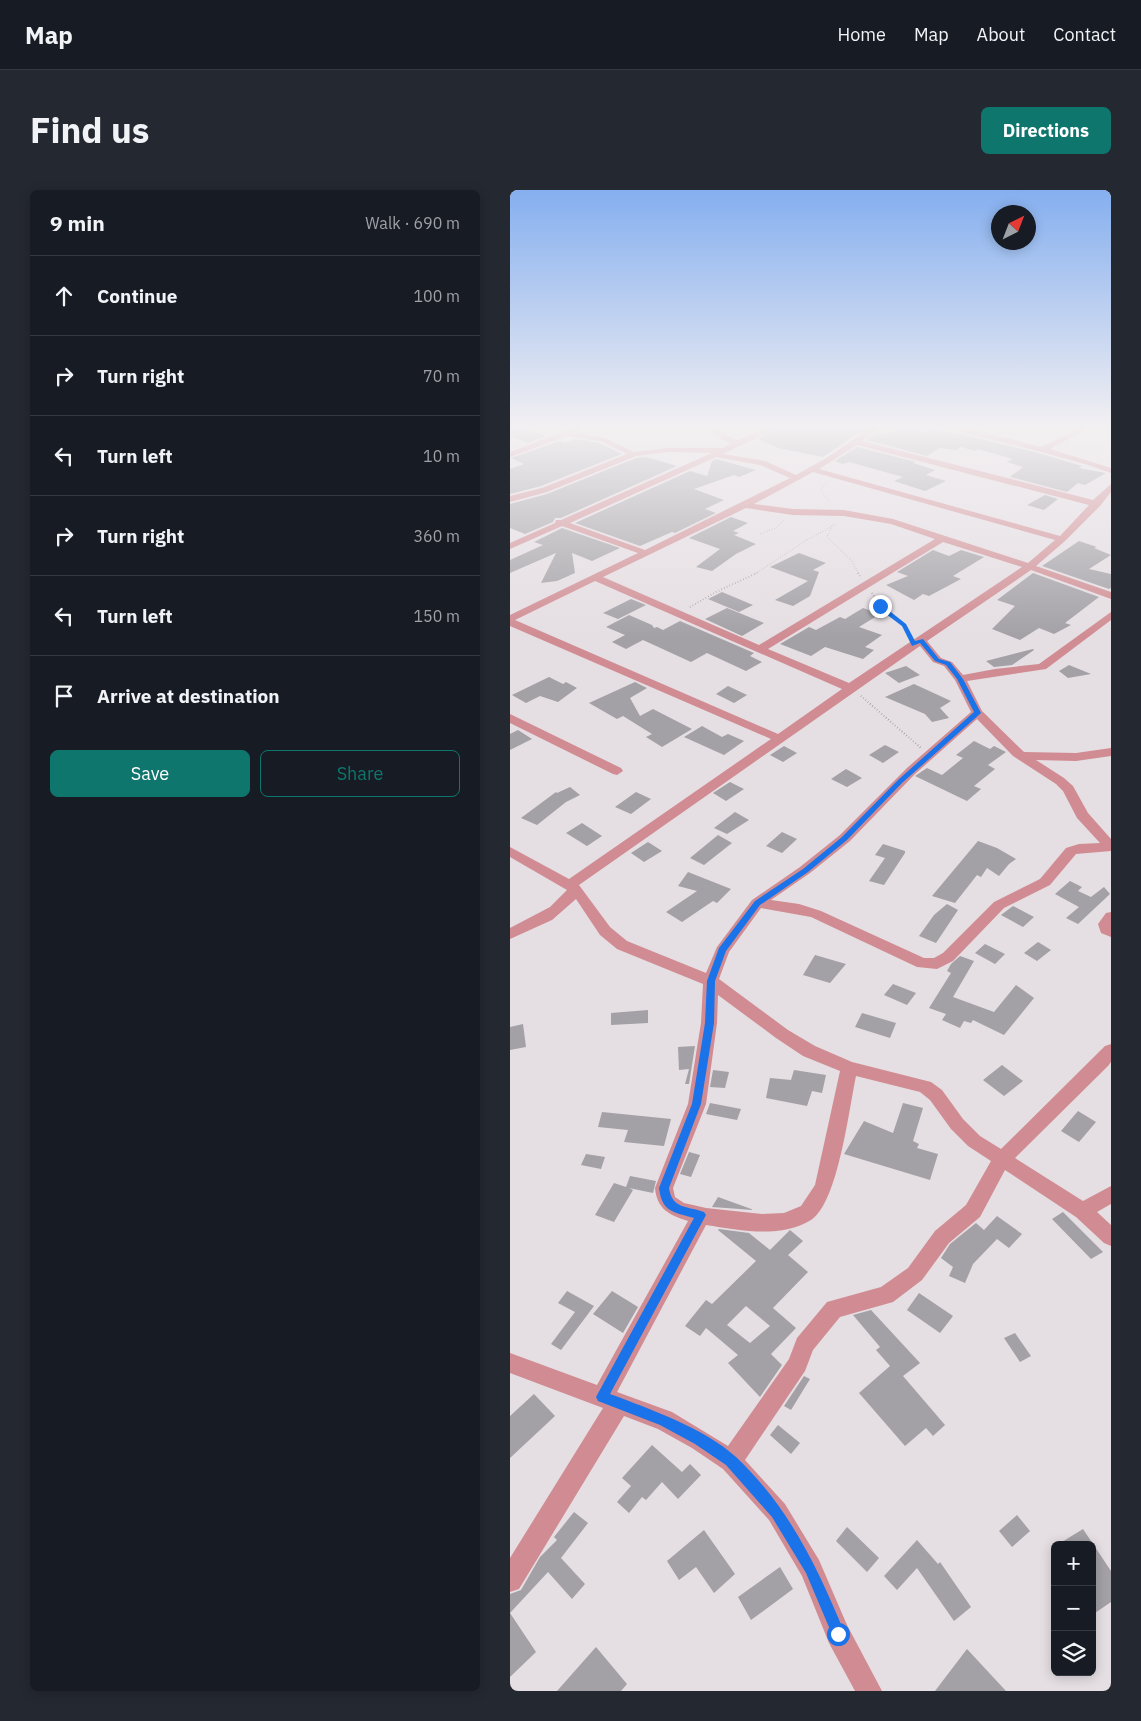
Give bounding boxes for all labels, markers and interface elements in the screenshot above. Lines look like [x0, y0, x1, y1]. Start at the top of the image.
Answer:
text: Map [25, 19, 73, 51]
text: Home [838, 23, 886, 46]
text: Map [914, 23, 949, 46]
text: About [977, 23, 1025, 46]
text: Contact [1053, 23, 1116, 46]
text: Find us [30, 107, 149, 153]
button: Directions [981, 107, 1111, 154]
north arrow [991, 205, 1036, 250]
text: 9 min [50, 209, 105, 237]
text: Walk · 690 m [365, 213, 460, 233]
icon: ahead [50, 282, 78, 310]
text: Continue [97, 284, 177, 308]
text: 100 m [413, 286, 460, 306]
icon: right [50, 362, 78, 390]
text: Turn right [97, 364, 184, 388]
text: 70 m [423, 366, 460, 386]
icon: left [50, 442, 78, 470]
text: Turn left [97, 444, 173, 468]
text: 10 m [423, 446, 460, 466]
icon: right [50, 522, 78, 550]
text: Turn right [97, 524, 184, 548]
text: 360 m [413, 526, 460, 546]
route end [869, 595, 892, 618]
icon: left [50, 602, 78, 630]
text: Turn left [97, 604, 173, 628]
text: 150 m [413, 606, 460, 626]
icon: arrive [50, 682, 78, 710]
text: Arrive at destination [97, 684, 280, 708]
button: Save [50, 750, 250, 797]
button: Share [260, 750, 460, 797]
map controls [1051, 1541, 1096, 1676]
button: + [1051, 1541, 1096, 1586]
button: − [1051, 1586, 1096, 1631]
route start [827, 1623, 850, 1646]
button: layers [1051, 1631, 1096, 1676]

